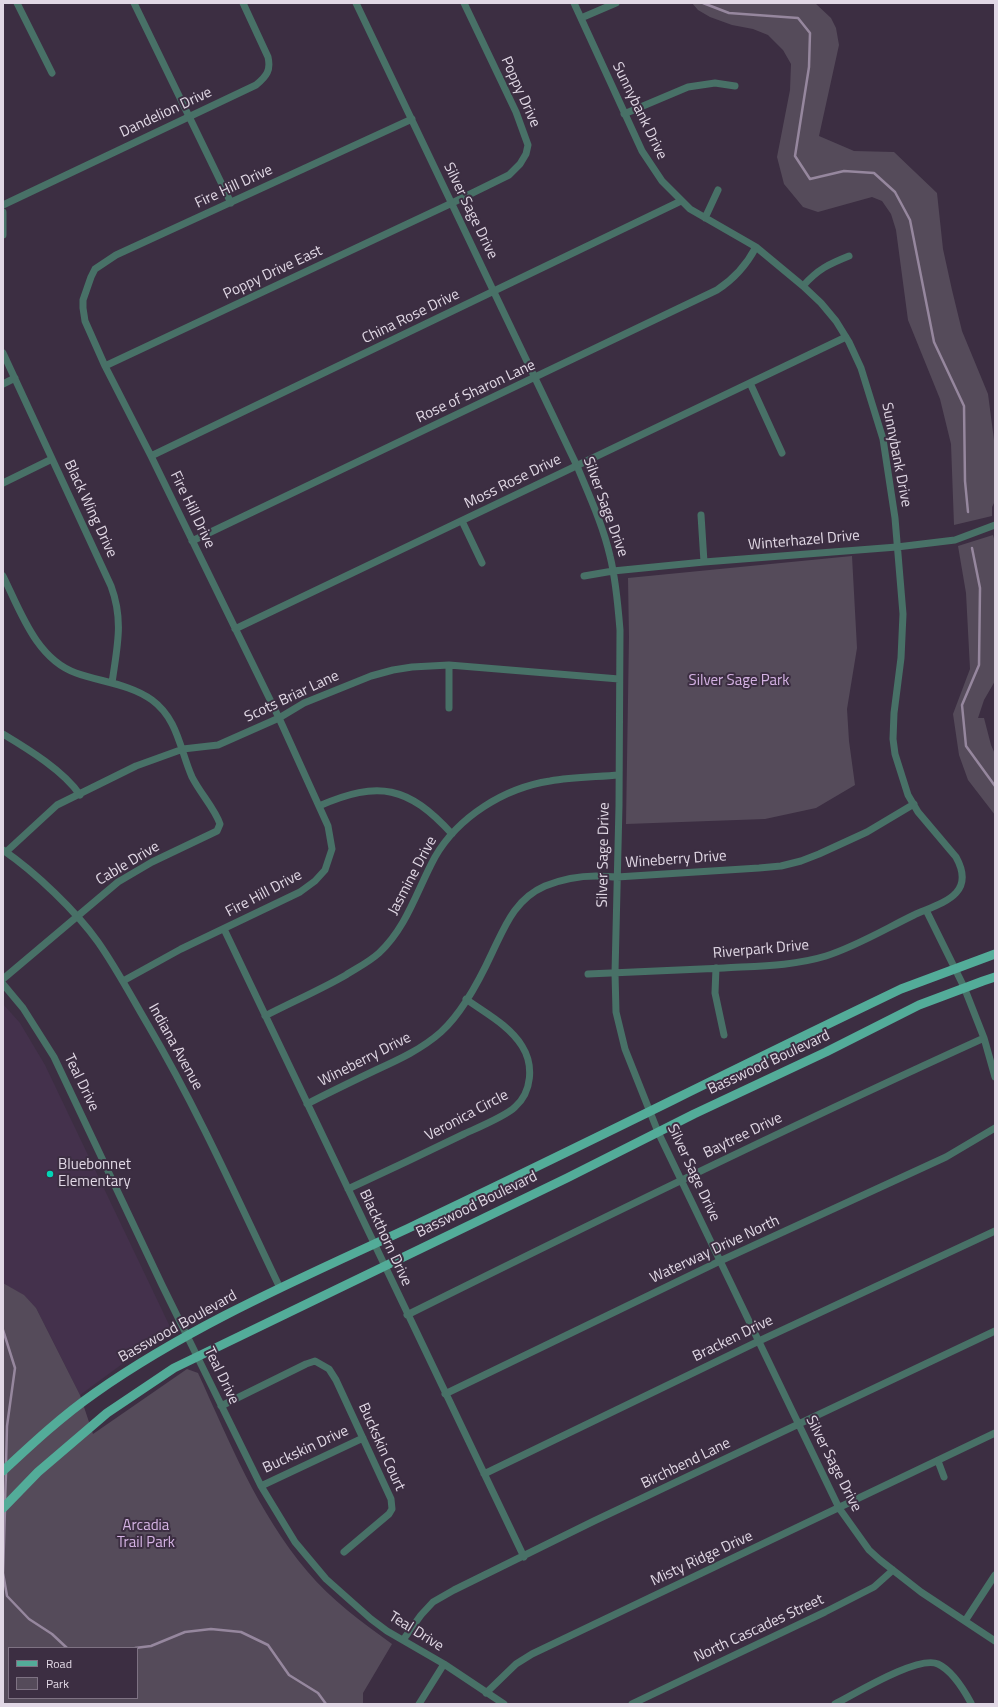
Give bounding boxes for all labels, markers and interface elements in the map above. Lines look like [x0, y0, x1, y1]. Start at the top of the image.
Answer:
street label: Poppy Drive [496, 54, 544, 130]
street label: Sunnybank Drive [608, 59, 670, 163]
street label: Dandelion Drive [117, 84, 215, 142]
street label: Silver Sage Drive [439, 160, 501, 262]
street label: Fire Hill Drive [192, 161, 276, 213]
street label: Poppy Drive East [221, 242, 325, 304]
street label: China Rose Drive [359, 286, 463, 348]
street label: Rose of Sharon Lane [414, 356, 538, 428]
street label: Sunnybank Drive [877, 401, 915, 509]
street label: Moss Rose Drive [462, 451, 564, 513]
street label: Silver Sage Drive [579, 455, 631, 559]
street label: Black Wing Drive [60, 457, 120, 561]
street label: Fire Hill Drive [166, 469, 218, 551]
street label: Winterhazel Drive [747, 527, 861, 555]
street label: Scots Briar Lane [242, 667, 342, 727]
park label: Silver Sage Park [689, 672, 789, 690]
street label: Silver Sage Drive [594, 802, 614, 908]
street label: Jasmine Drive [385, 834, 441, 918]
street label: Cable Drive [93, 838, 163, 890]
street label: Wineberry Drive [625, 847, 727, 873]
street label: Fire Hill Drive [223, 866, 305, 922]
street label: Riverpark Drive [712, 937, 810, 963]
street label: Indiana Avenue [144, 1001, 206, 1093]
street label: Basswood Boulevard [705, 1027, 833, 1099]
street label: Wineberry Drive [316, 1029, 414, 1091]
street label: Teal Drive [59, 1052, 103, 1114]
street label: Veronica Circle [422, 1087, 512, 1145]
street label: Baytree Drive [701, 1109, 785, 1163]
street label: Silver Sage Drive [663, 1122, 723, 1224]
place label: Bluebonnet Elementary [58, 1156, 131, 1191]
street label: Basswood Boulevard [413, 1168, 541, 1242]
marker: Bluebonnet Elementary [45, 1169, 55, 1179]
street label: Blackthorn Drive [355, 1187, 415, 1289]
street label: Waterway Drive North [648, 1212, 782, 1288]
street label: Basswood Boulevard [116, 1287, 240, 1367]
street label: Bracken Drive [690, 1312, 776, 1366]
street label: Teal Drive [199, 1345, 243, 1407]
street label: Buckskin Court [354, 1400, 408, 1494]
street label: Silver Sage Drive [801, 1413, 865, 1515]
street label: Buckskin Drive [260, 1422, 352, 1478]
street label: Birchbend Lane [638, 1435, 734, 1493]
park label: Arcadia Trail Park [117, 1517, 175, 1552]
street label: Misty Ridge Drive [648, 1527, 756, 1591]
street label: North Cascades Street [691, 1591, 827, 1667]
street label: Teal Drive [385, 1608, 447, 1656]
legend [8, 1647, 138, 1699]
text: Road [46, 1654, 72, 1673]
text: Park [46, 1674, 69, 1693]

